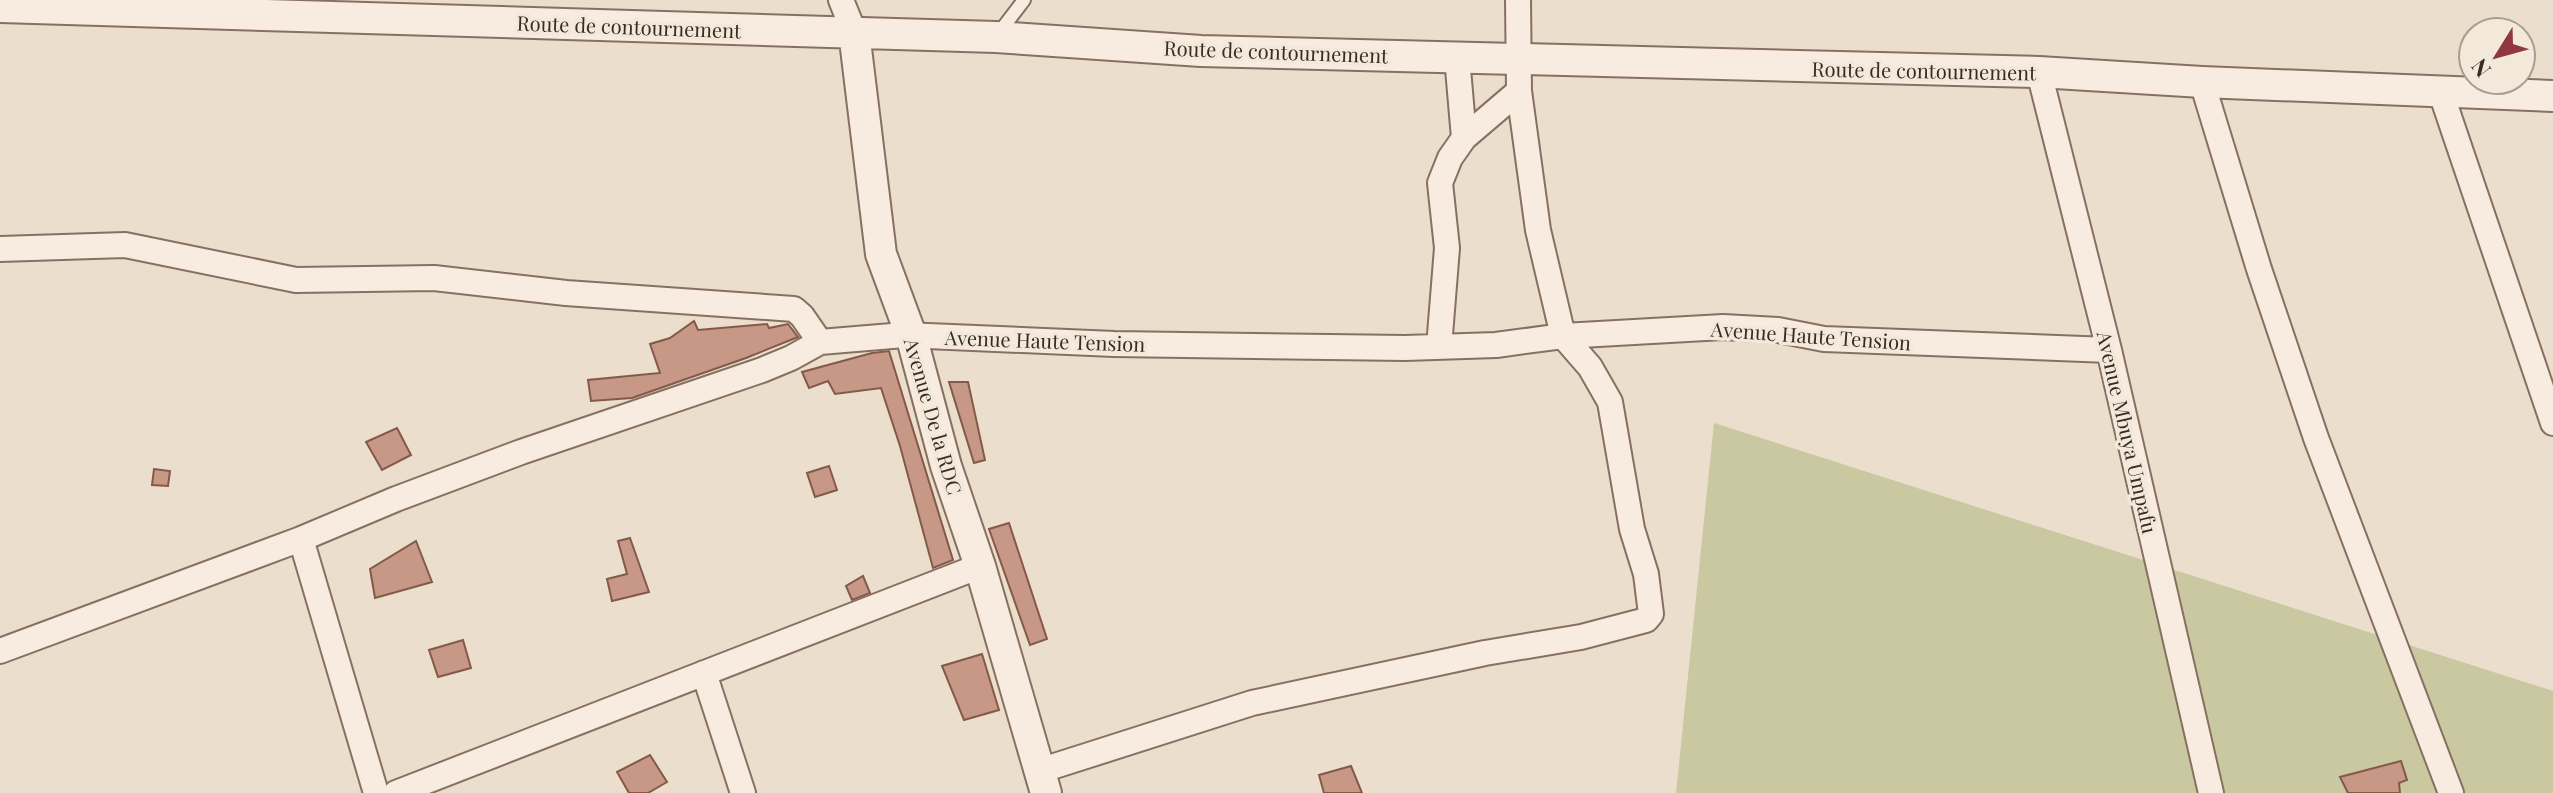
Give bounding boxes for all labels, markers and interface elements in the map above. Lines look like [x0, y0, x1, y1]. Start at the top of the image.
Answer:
street label: Route de contournement [516, 9, 743, 43]
north arrow [2457, 16, 2537, 96]
street label: Route de contournement [1163, 34, 1390, 68]
text: N [2463, 53, 2497, 84]
street label: Route de contournement [1811, 55, 2037, 85]
street label: Avenue Haute Tension [1709, 314, 1912, 355]
street label: Avenue Haute Tension [943, 323, 1146, 357]
street label: Avenue Mbuya Umpafu [2091, 327, 2165, 536]
street label: Avenue De la RDC [898, 334, 969, 497]

